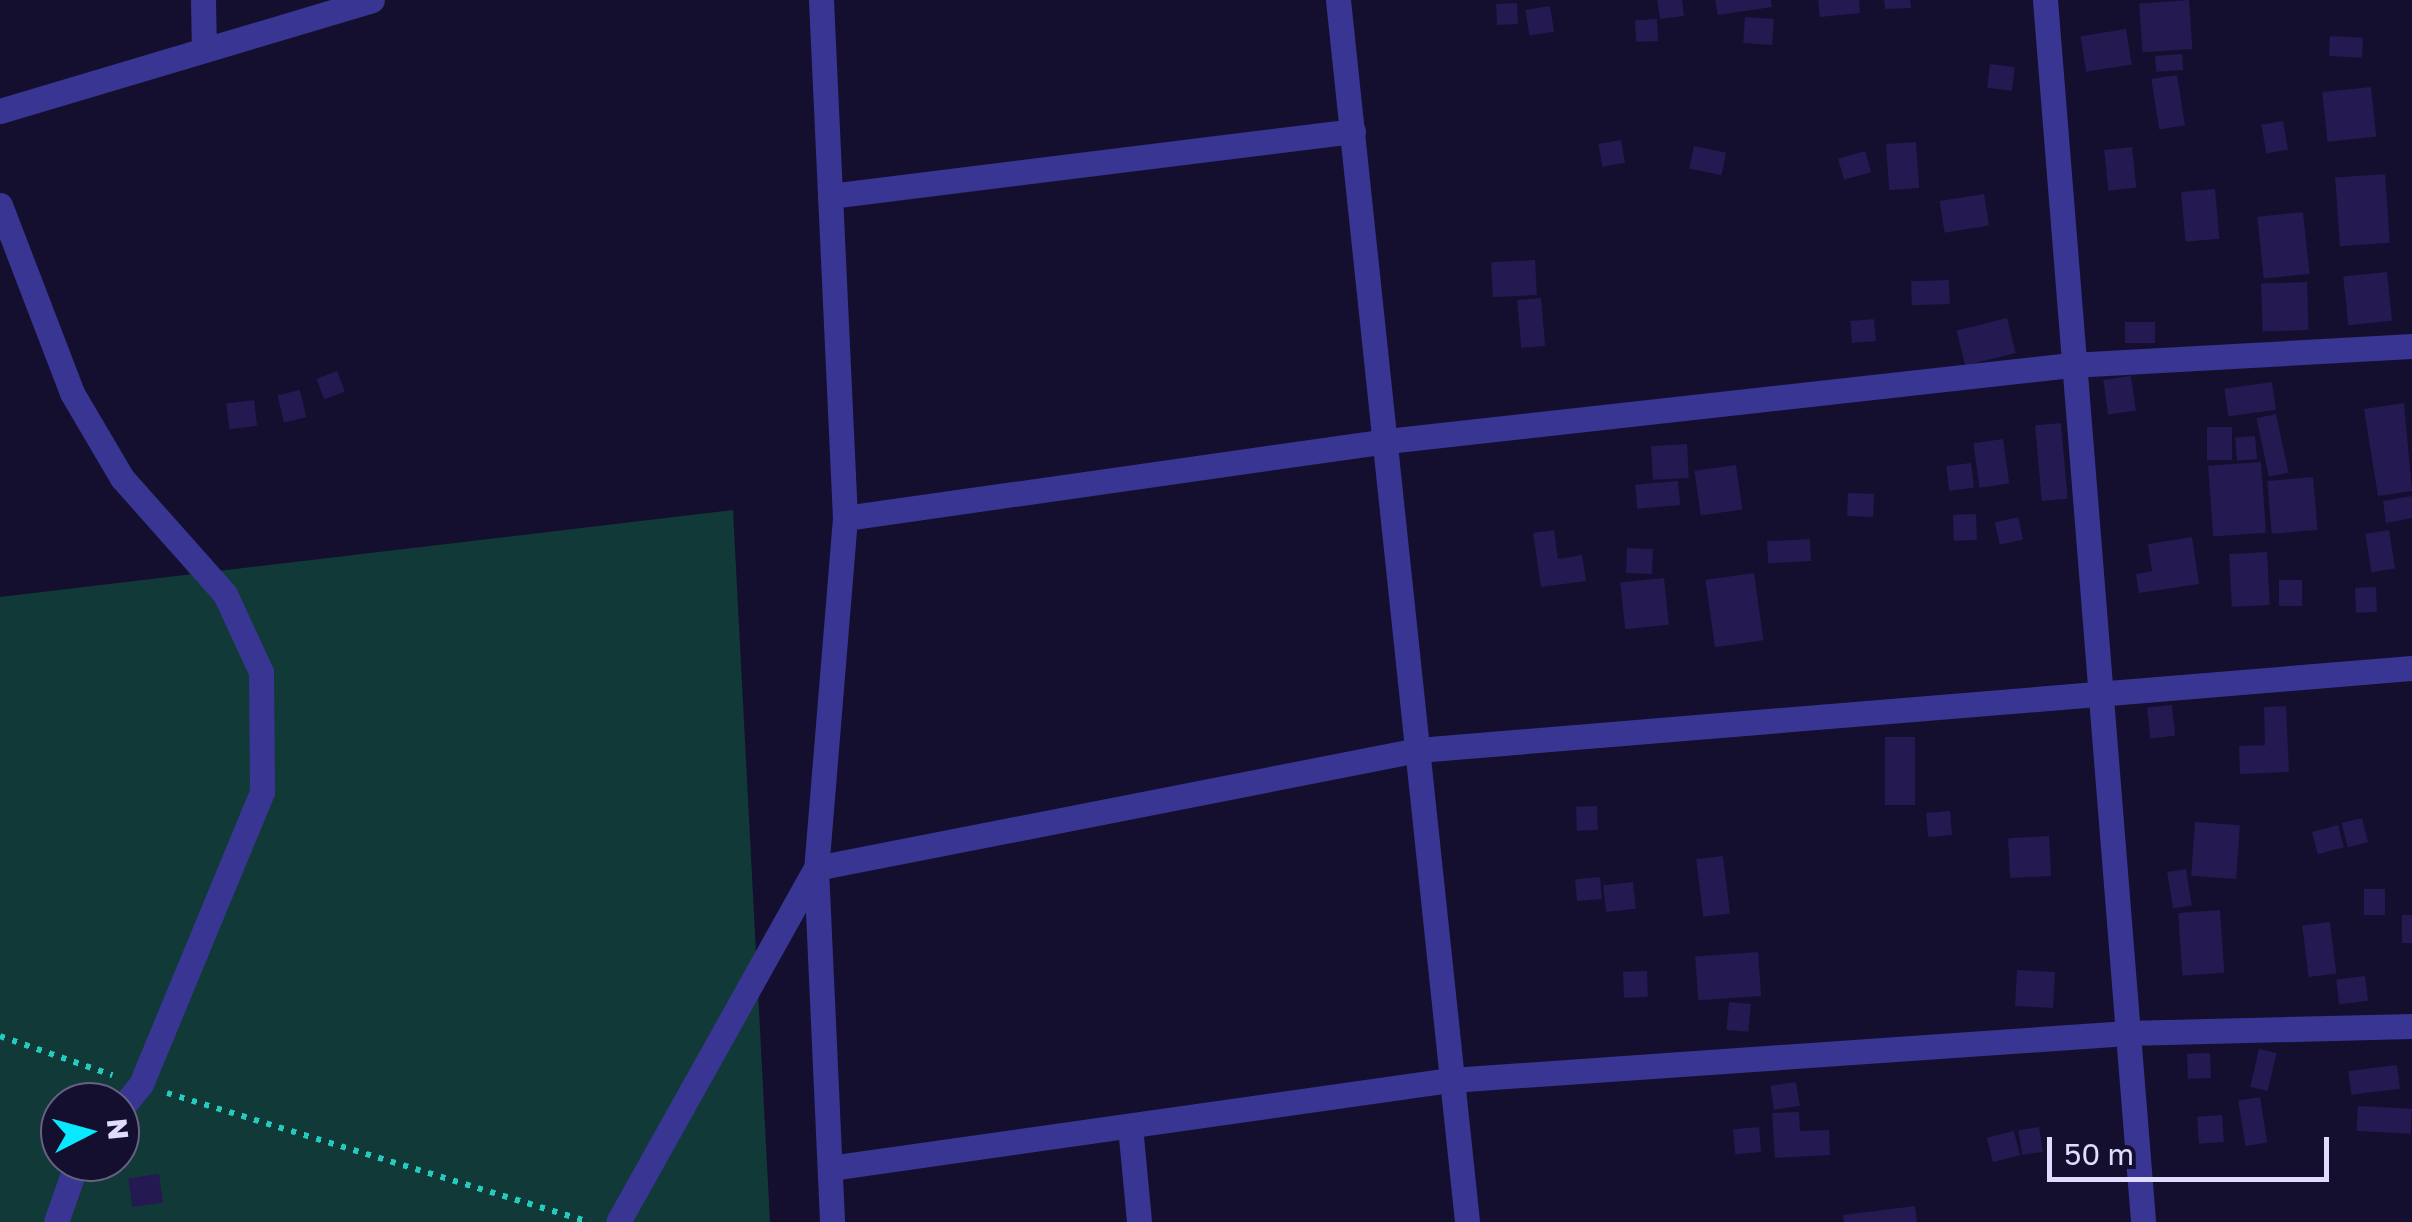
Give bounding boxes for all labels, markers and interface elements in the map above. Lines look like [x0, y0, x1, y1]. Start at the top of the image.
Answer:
north arrow [40, 1082, 140, 1182]
text: N [101, 1117, 136, 1141]
scale bar [2052, 1117, 2334, 1179]
text: 50 m [2064, 1136, 2134, 1172]

